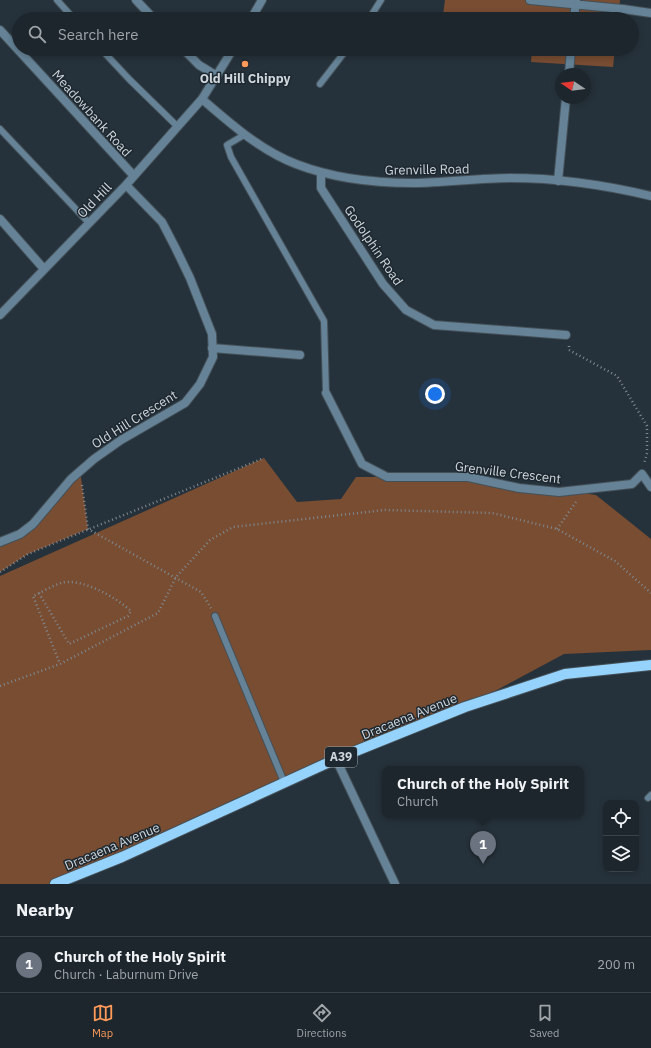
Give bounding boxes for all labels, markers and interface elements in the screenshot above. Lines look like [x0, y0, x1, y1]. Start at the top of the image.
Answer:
search box [12, 12, 639, 56]
icon: search [26, 23, 48, 45]
text: Search here [58, 25, 138, 44]
marker: Old Hill Chippy [240, 59, 250, 69]
street label: Meadowbank Road [48, 66, 135, 160]
north arrow [555, 68, 591, 104]
place label: Old Hill Chippy [200, 70, 290, 87]
street label: Grenville Road [384, 160, 470, 179]
street label: Old Hill [73, 179, 116, 222]
street label: Godolphin Road [340, 202, 407, 289]
your location [425, 384, 445, 404]
street label: Old Hill Crescent [88, 386, 180, 453]
street label: Grenville Crescent [454, 458, 562, 487]
street label: Dracaena Avenue [359, 690, 460, 743]
road number: A39 [325, 747, 357, 767]
popup [382, 766, 584, 818]
text: Church of the Holy Spirit [397, 774, 569, 793]
text: Church [397, 793, 438, 810]
map controls [603, 800, 639, 872]
button: locate [603, 800, 639, 836]
street label: Dracaena Avenue [62, 819, 162, 874]
pin: 1 [470, 831, 496, 864]
button: layers [603, 836, 639, 872]
text: Nearby [16, 899, 74, 921]
text: Church of the Holy Spirit [54, 947, 226, 966]
text: 1 [25, 956, 33, 973]
text: 200 m [597, 956, 635, 973]
text: Church · Laburnum Drive [54, 966, 198, 983]
tab: Map [92, 1002, 114, 1040]
tab: Directions [297, 1002, 347, 1040]
tab: Saved [530, 1002, 559, 1040]

